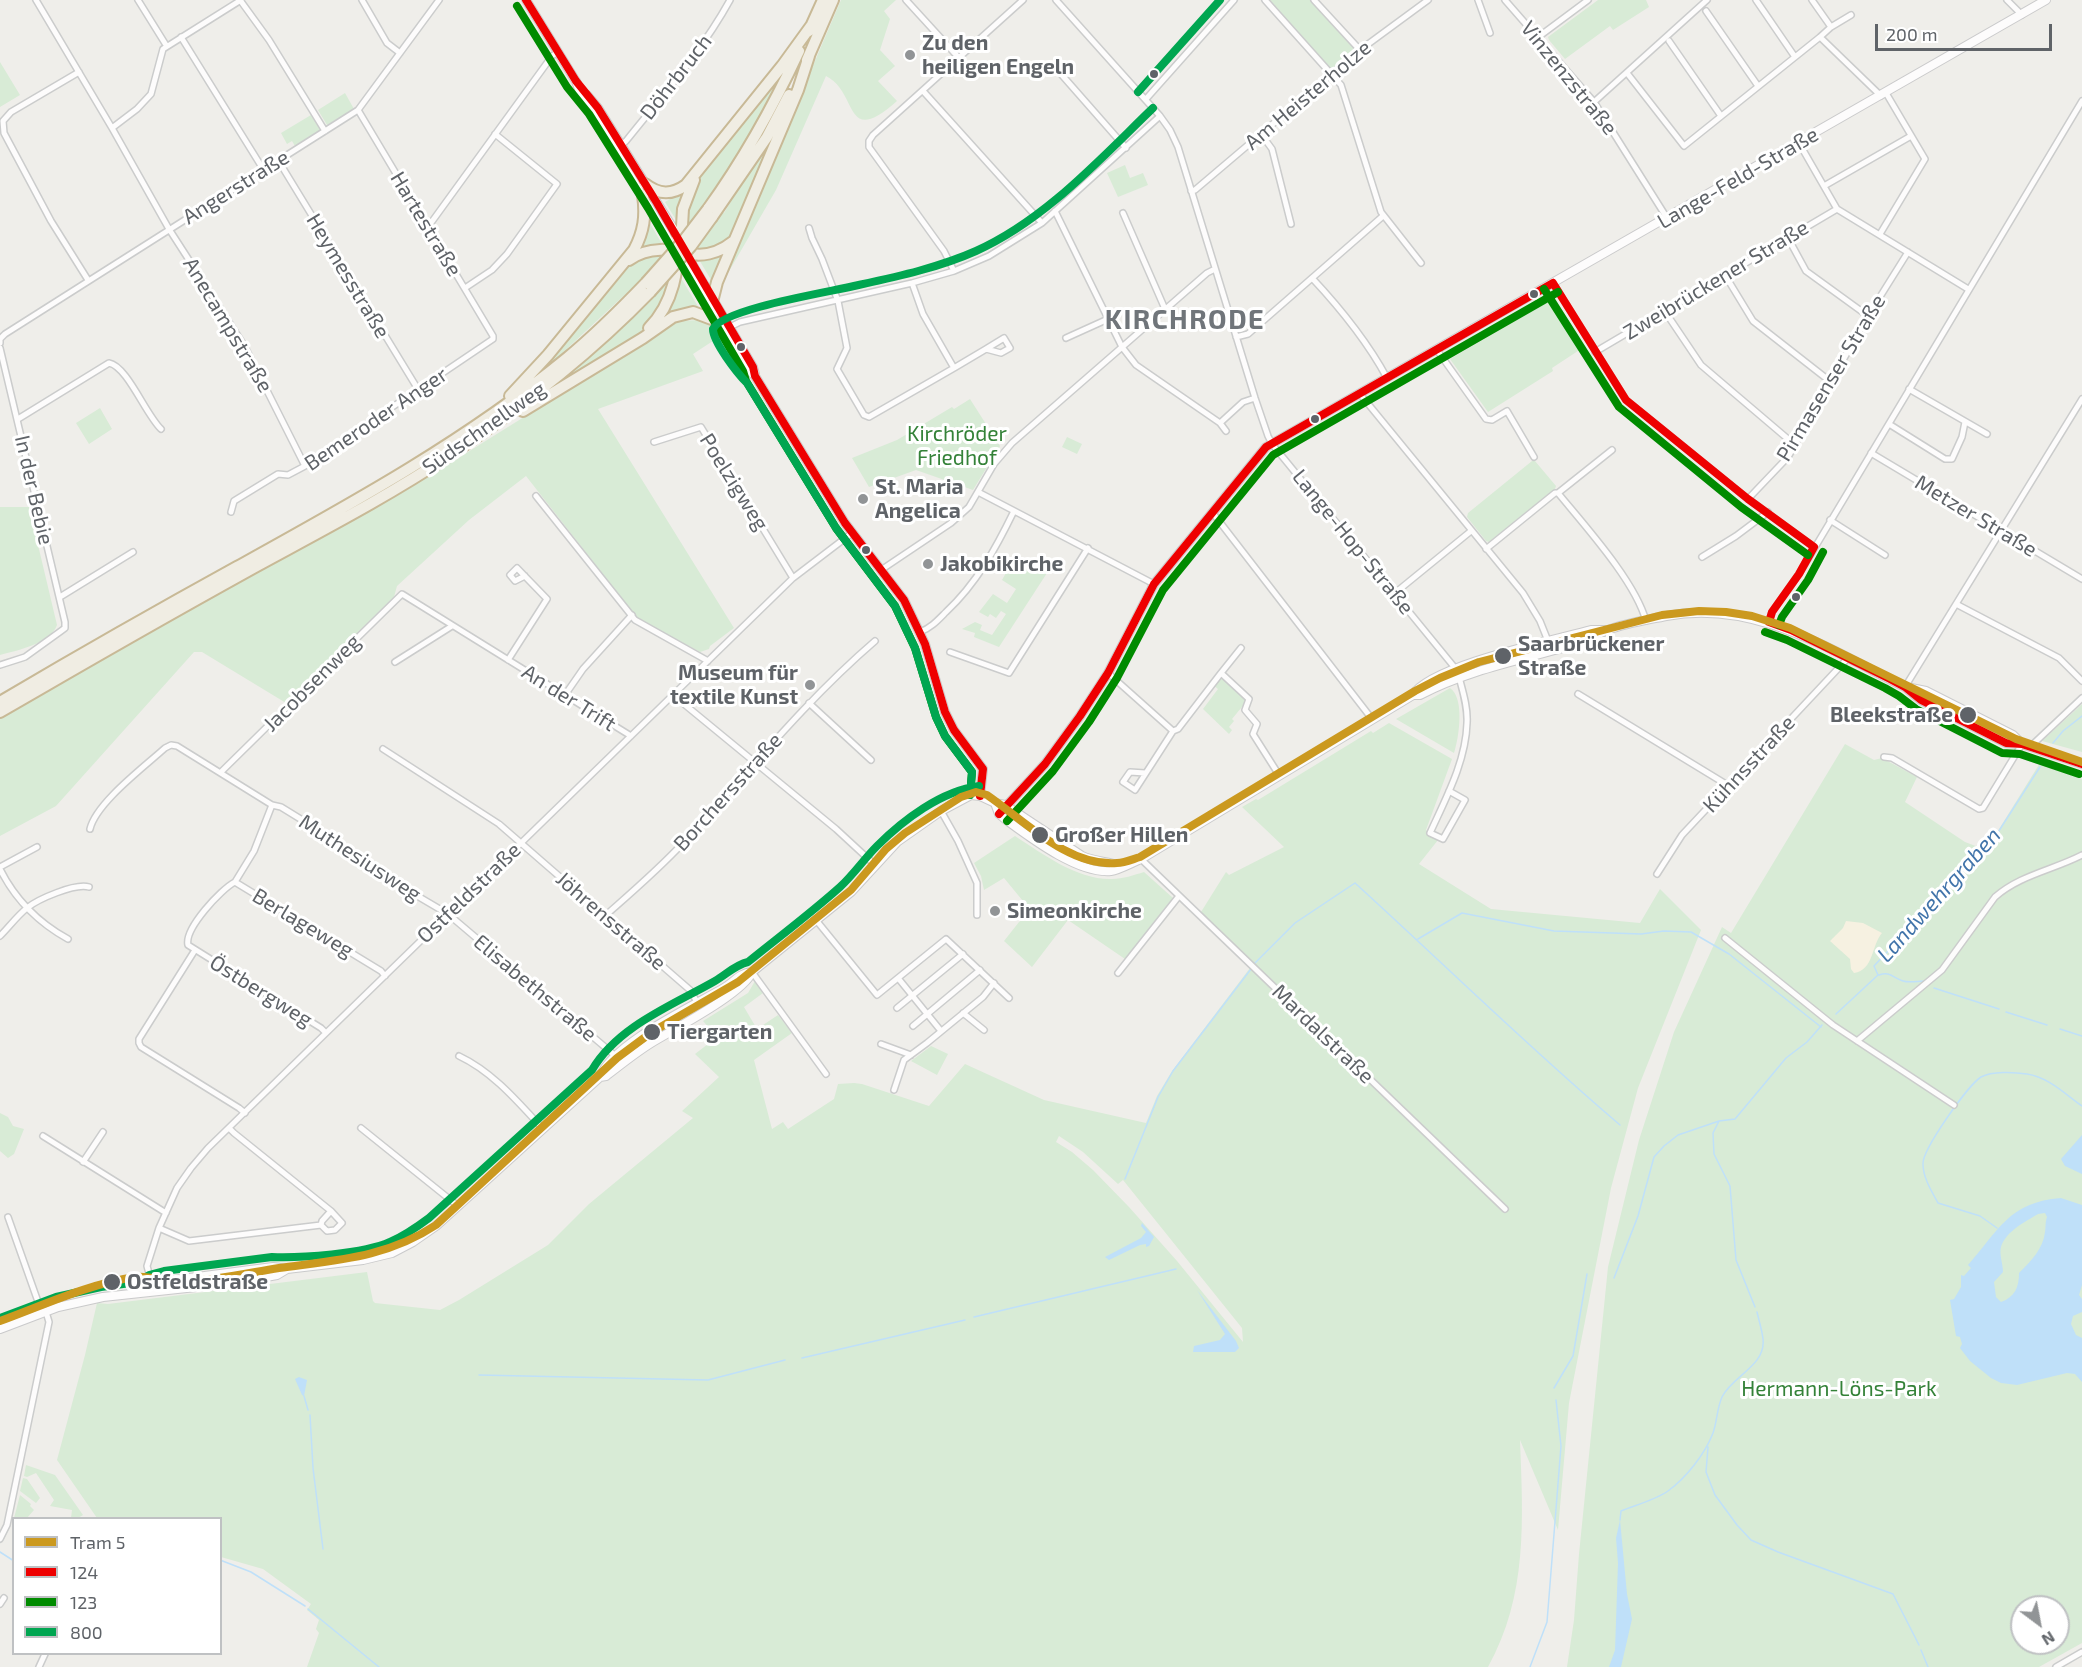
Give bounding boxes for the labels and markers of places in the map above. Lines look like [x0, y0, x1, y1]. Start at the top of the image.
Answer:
place label: Zu den heiligen Engeln [922, 30, 1074, 80]
marker: Zu den heiligen Engeln [903, 48, 917, 62]
unlabelled marker [1148, 68, 1160, 80]
unlabelled marker [1528, 288, 1540, 300]
unlabelled marker [735, 341, 747, 353]
unlabelled marker [1309, 413, 1321, 425]
place label: St. Maria Angelica [875, 474, 963, 524]
marker: St. Maria Angelica [856, 492, 870, 506]
unlabelled marker [860, 544, 872, 556]
place label: Jakobikirche [940, 551, 1063, 577]
marker: Jakobikirche [921, 557, 935, 571]
unlabelled marker [1790, 591, 1802, 603]
place label: Saarbrückener Straße [1518, 631, 1664, 681]
marker: Saarbrückener Straße [1493, 646, 1513, 666]
place label: Museum für textile Kunst [670, 660, 798, 710]
marker: Museum für textile Kunst [803, 678, 817, 692]
place label: Bleekstraße [1830, 702, 1953, 728]
marker: Bleekstraße [1958, 705, 1978, 725]
place label: Großer Hillen [1055, 822, 1188, 848]
marker: Großer Hillen [1030, 825, 1050, 845]
place label: Simeonkirche [1007, 898, 1142, 924]
marker: Simeonkirche [988, 904, 1002, 918]
place label: Tiergarten [667, 1019, 772, 1045]
marker: Tiergarten [642, 1022, 662, 1042]
place label: Ostfeldstraße [127, 1269, 268, 1295]
marker: Ostfeldstraße [102, 1272, 122, 1292]

